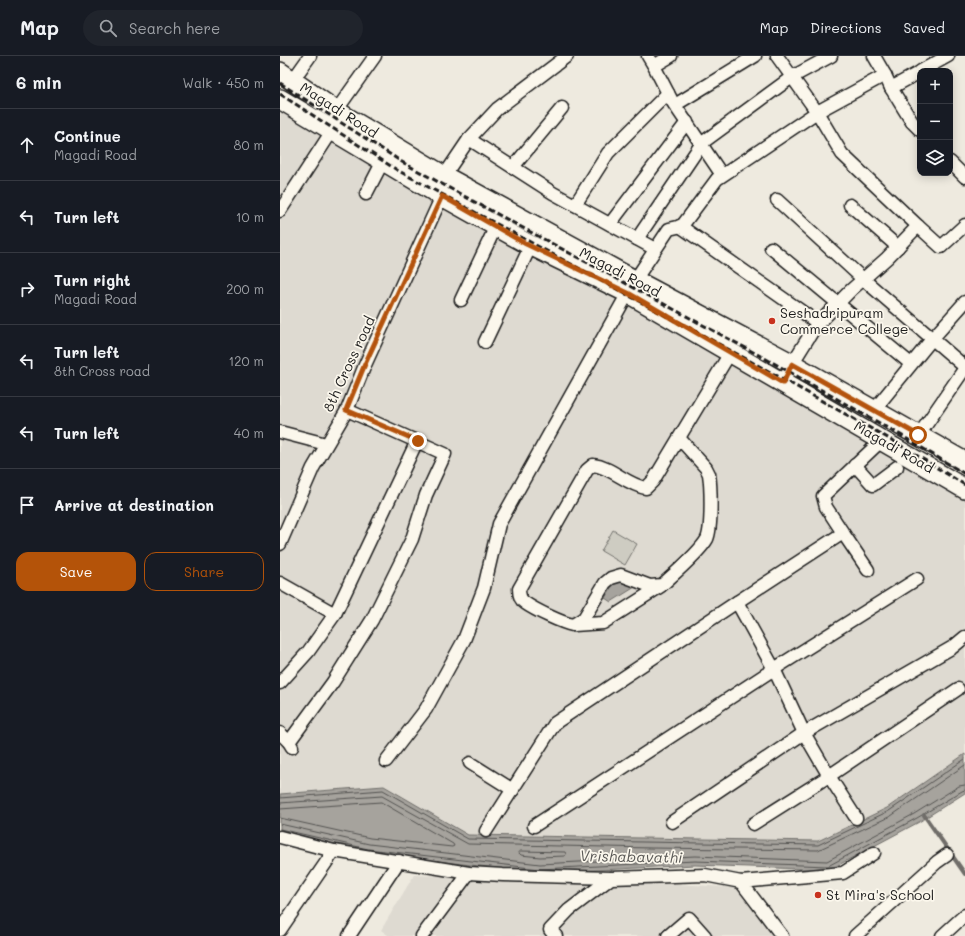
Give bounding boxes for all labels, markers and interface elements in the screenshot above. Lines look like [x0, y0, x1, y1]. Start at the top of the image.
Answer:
search box [83, 10, 363, 46]
text: Map [20, 15, 59, 40]
icon: search [97, 17, 119, 39]
text: Search here [129, 18, 220, 38]
text: Map [760, 18, 788, 37]
text: Directions [810, 18, 881, 37]
text: Saved [903, 18, 945, 37]
map controls [917, 68, 953, 176]
button: + [917, 68, 953, 104]
text: 6 min [16, 71, 61, 93]
text: Walk · 450 m [183, 74, 264, 91]
street label: Magadi Road [297, 77, 382, 142]
button: − [917, 104, 953, 140]
text: Continue [54, 126, 121, 146]
icon: ahead [16, 134, 38, 156]
text: 80 m [234, 136, 264, 153]
button: layers [917, 140, 953, 176]
text: Magadi Road [54, 146, 137, 163]
icon: left [16, 206, 38, 228]
text: Turn left [54, 207, 119, 227]
text: 10 m [236, 208, 264, 225]
street label: Magadi Road [576, 242, 664, 301]
text: Turn right [54, 270, 131, 290]
icon: right [16, 278, 38, 300]
text: 200 m [226, 280, 264, 297]
text: Magadi Road [54, 290, 137, 307]
place label: Seshadripuram Commerce College [780, 303, 908, 338]
street label: 8th Cross road [318, 313, 379, 415]
marker: Seshadripuram Commerce College [767, 316, 777, 326]
text: Turn left [54, 342, 119, 362]
icon: left [16, 350, 38, 372]
text: 120 m [228, 352, 264, 369]
text: 8th Cross road [54, 362, 150, 379]
street label: Magadi Road [851, 416, 938, 477]
icon: left [16, 422, 38, 444]
text: Turn left [54, 423, 119, 443]
text: 40 m [234, 424, 264, 441]
route start [909, 426, 927, 444]
route end [409, 432, 427, 450]
icon: arrive [16, 494, 38, 516]
text: Arrive at destination [54, 495, 214, 515]
button: Save [16, 552, 136, 591]
button: Share [144, 552, 264, 591]
water label: Vrishabavathi [579, 845, 683, 867]
place label: St Mira's School [826, 885, 934, 904]
marker: St Mira's School [813, 890, 823, 900]

